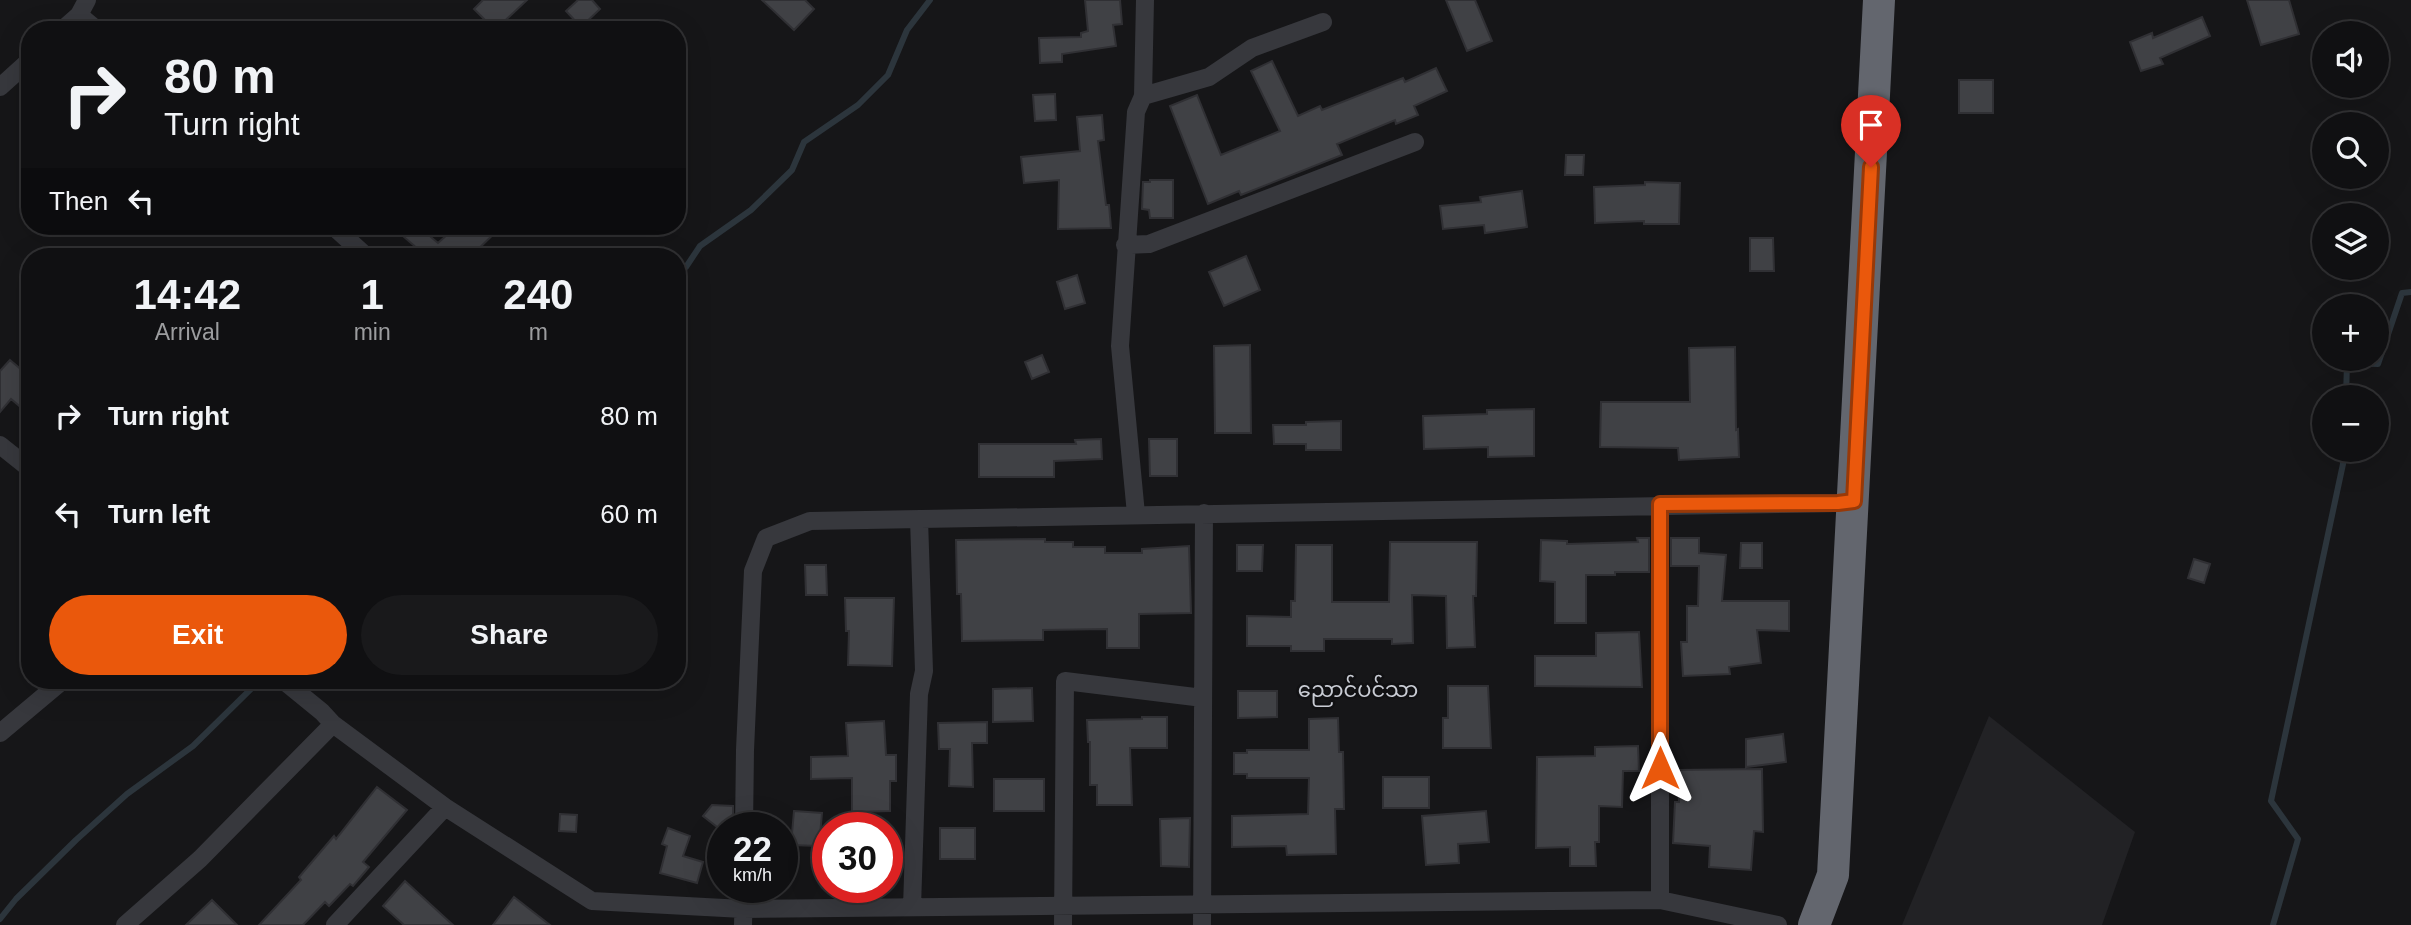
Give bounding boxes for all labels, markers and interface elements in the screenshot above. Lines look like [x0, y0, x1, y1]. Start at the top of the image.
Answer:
map controls [2312, 21, 2389, 462]
button: sound [2312, 21, 2389, 98]
icon: right [49, 49, 140, 140]
text: 80 m [164, 49, 276, 103]
pin [1841, 95, 1901, 167]
text: Turn right [164, 106, 300, 142]
icon: arrive [1852, 106, 1890, 144]
button: search [2312, 112, 2389, 189]
icon: left [122, 182, 160, 220]
text: Then [49, 186, 108, 216]
button: layers [2312, 203, 2389, 280]
text: 14:42 [134, 271, 241, 318]
text: 1 [360, 271, 384, 318]
text: 240 [503, 271, 573, 318]
button: + [2312, 294, 2389, 371]
text: Arrival [155, 319, 220, 345]
text: min [354, 319, 391, 345]
text: m [529, 319, 548, 345]
button: − [2312, 385, 2389, 462]
icon: right [49, 397, 87, 435]
text: Turn right [108, 401, 229, 431]
text: 80 m [600, 401, 658, 431]
icon: left [49, 495, 87, 533]
text: Turn left [108, 499, 210, 529]
text: 60 m [600, 499, 658, 529]
button: Exit [49, 595, 347, 675]
button: Share [361, 595, 658, 675]
district label: ညောင်ပင်သာ [1298, 674, 1418, 707]
position arrow [1623, 731, 1697, 805]
speed limit sign: 30 [812, 812, 903, 903]
text: 22 [733, 829, 772, 868]
text: km/h [733, 865, 772, 885]

